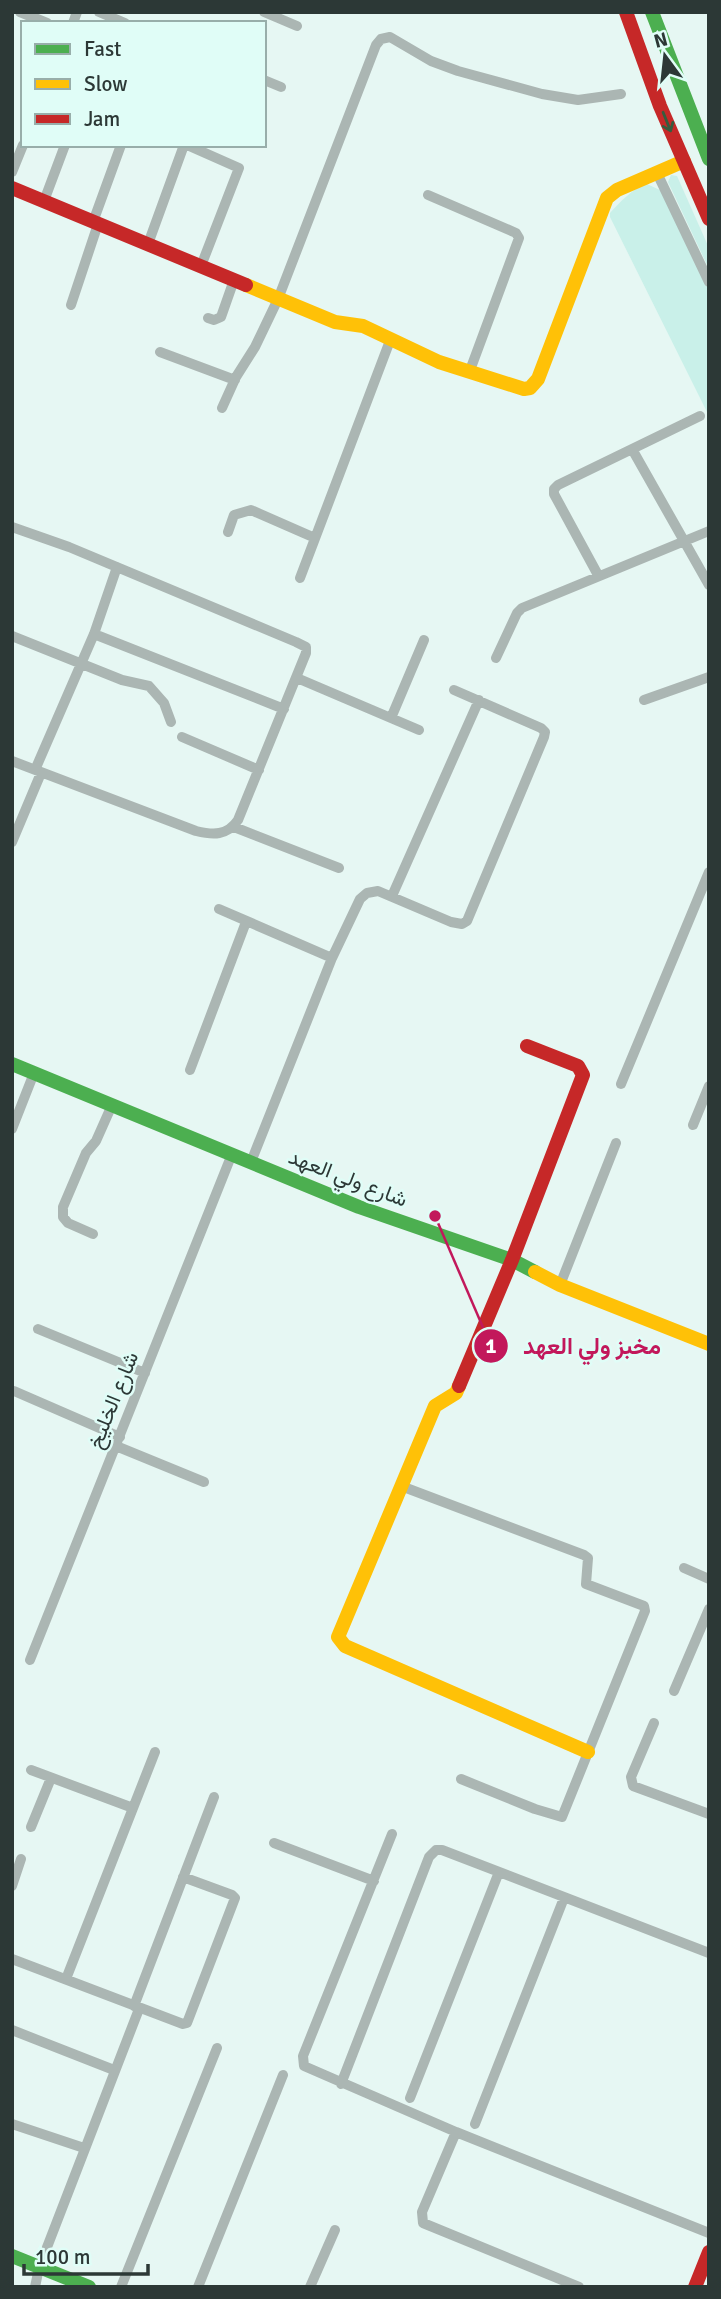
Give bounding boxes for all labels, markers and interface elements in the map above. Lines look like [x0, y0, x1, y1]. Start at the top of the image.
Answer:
legend [21, 21, 266, 147]
north arrow [630, 21, 700, 91]
text: N [651, 27, 670, 54]
text: Fast [84, 36, 121, 62]
text: Slow [84, 71, 128, 97]
text: Jam [84, 106, 120, 132]
one-way arrow [662, 111, 675, 132]
street label: شارع ولي العهد [284, 1143, 411, 1216]
callout: مخبز ولي العهد [474, 1324, 675, 1368]
text: مخبز ولي العهد [523, 1332, 661, 1366]
text: 1 [485, 1333, 497, 1359]
street label: شارع الخليخ [82, 1348, 145, 1453]
scale bar [24, 2232, 149, 2276]
text: 100 m [35, 2244, 90, 2270]

